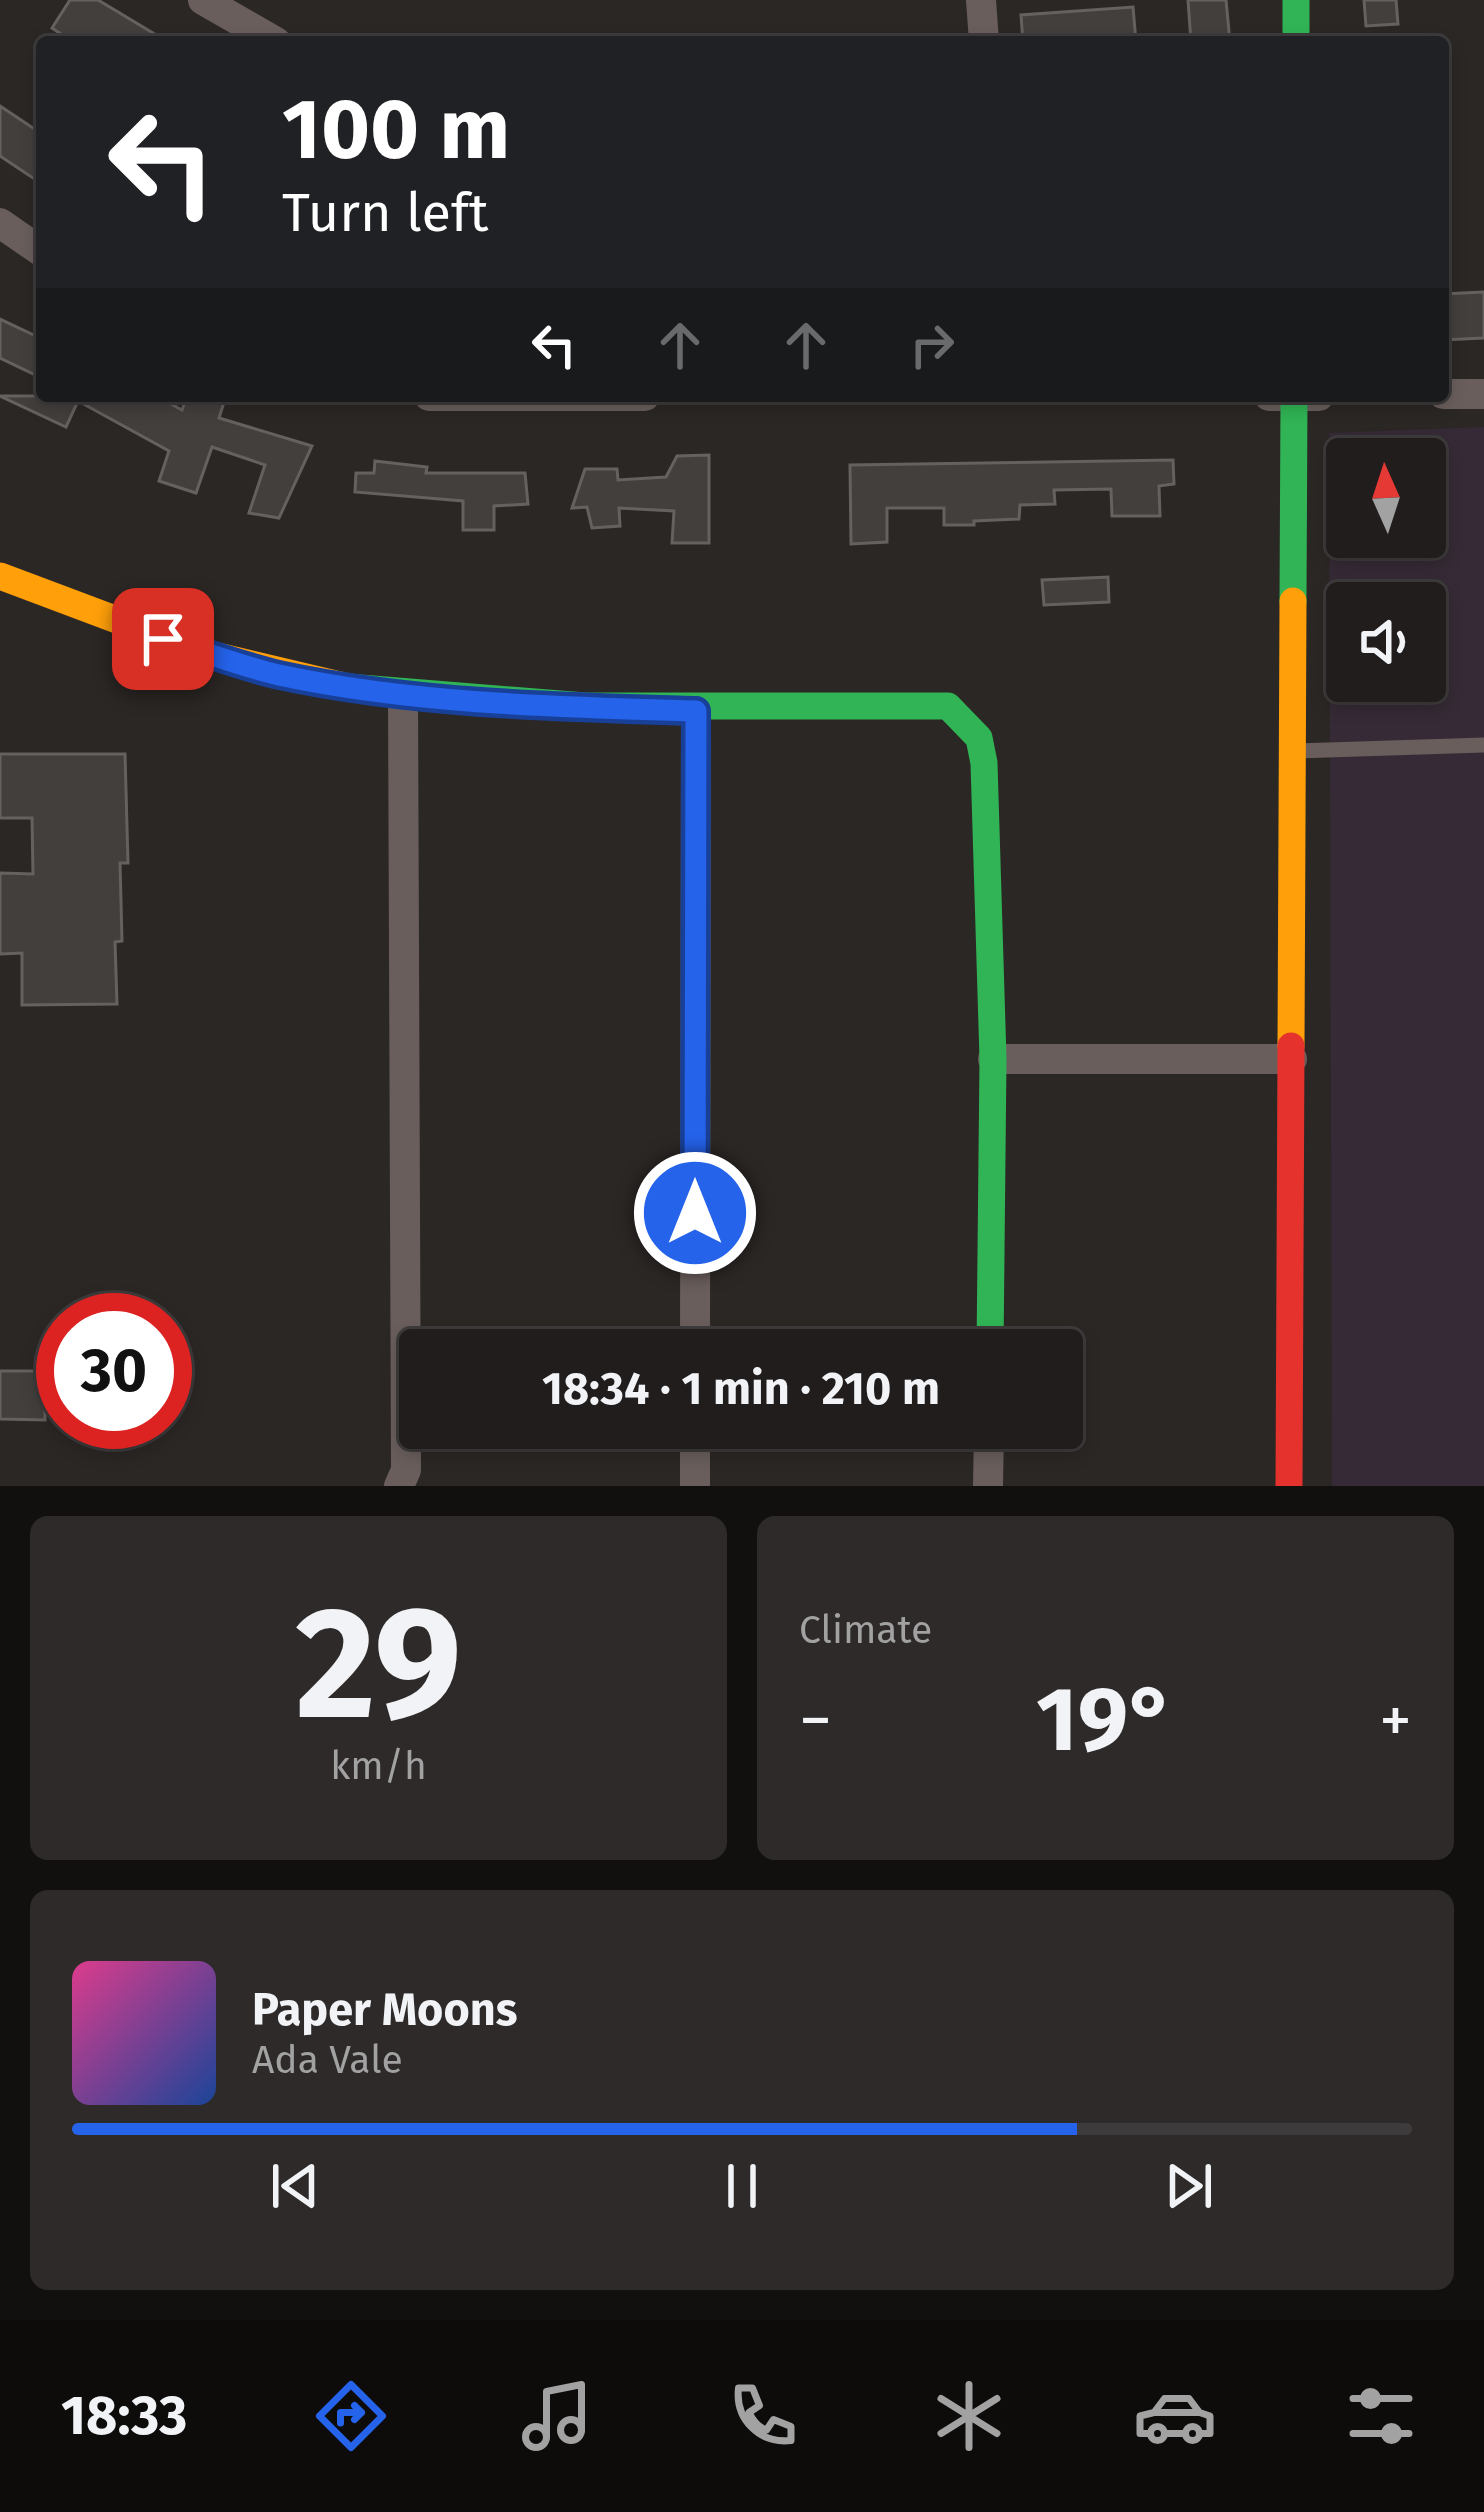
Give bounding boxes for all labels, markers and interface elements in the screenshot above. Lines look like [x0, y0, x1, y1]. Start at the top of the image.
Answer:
text: 100 m [282, 79, 510, 180]
icon: left [84, 84, 240, 240]
text: Turn left [282, 181, 489, 245]
icon: left [521, 312, 587, 378]
icon: ahead [647, 312, 713, 378]
icon: ahead [773, 312, 839, 378]
icon: right [899, 312, 965, 378]
north arrow [1326, 438, 1446, 558]
map controls [1326, 438, 1446, 702]
button: sound [1326, 582, 1446, 702]
pin [112, 588, 214, 690]
icon: arrive [130, 606, 196, 672]
position arrow [632, 1150, 758, 1276]
speed limit sign: 30 [36, 1293, 192, 1449]
text: 18:34 · 1 min · 210 m [542, 1362, 940, 1416]
text: 29 [295, 1571, 462, 1758]
text: Climate [799, 1607, 932, 1653]
text: 19° [1036, 1666, 1175, 1774]
text: − [799, 1681, 832, 1760]
text: + [1379, 1681, 1412, 1760]
text: km/h [330, 1743, 427, 1789]
text: Paper Moons [252, 1983, 517, 2037]
text: Ada Vale [252, 2037, 403, 2083]
icon: previous [262, 2153, 328, 2219]
icon: pause [709, 2153, 775, 2219]
icon: next [1156, 2153, 1222, 2219]
icon: directions [309, 2374, 393, 2458]
icon: music [515, 2374, 599, 2458]
icon: phone [721, 2374, 805, 2458]
icon: climate [927, 2374, 1011, 2458]
icon: car [1133, 2374, 1217, 2458]
icon: filters [1339, 2374, 1423, 2458]
text: 18:33 [61, 2384, 187, 2448]

